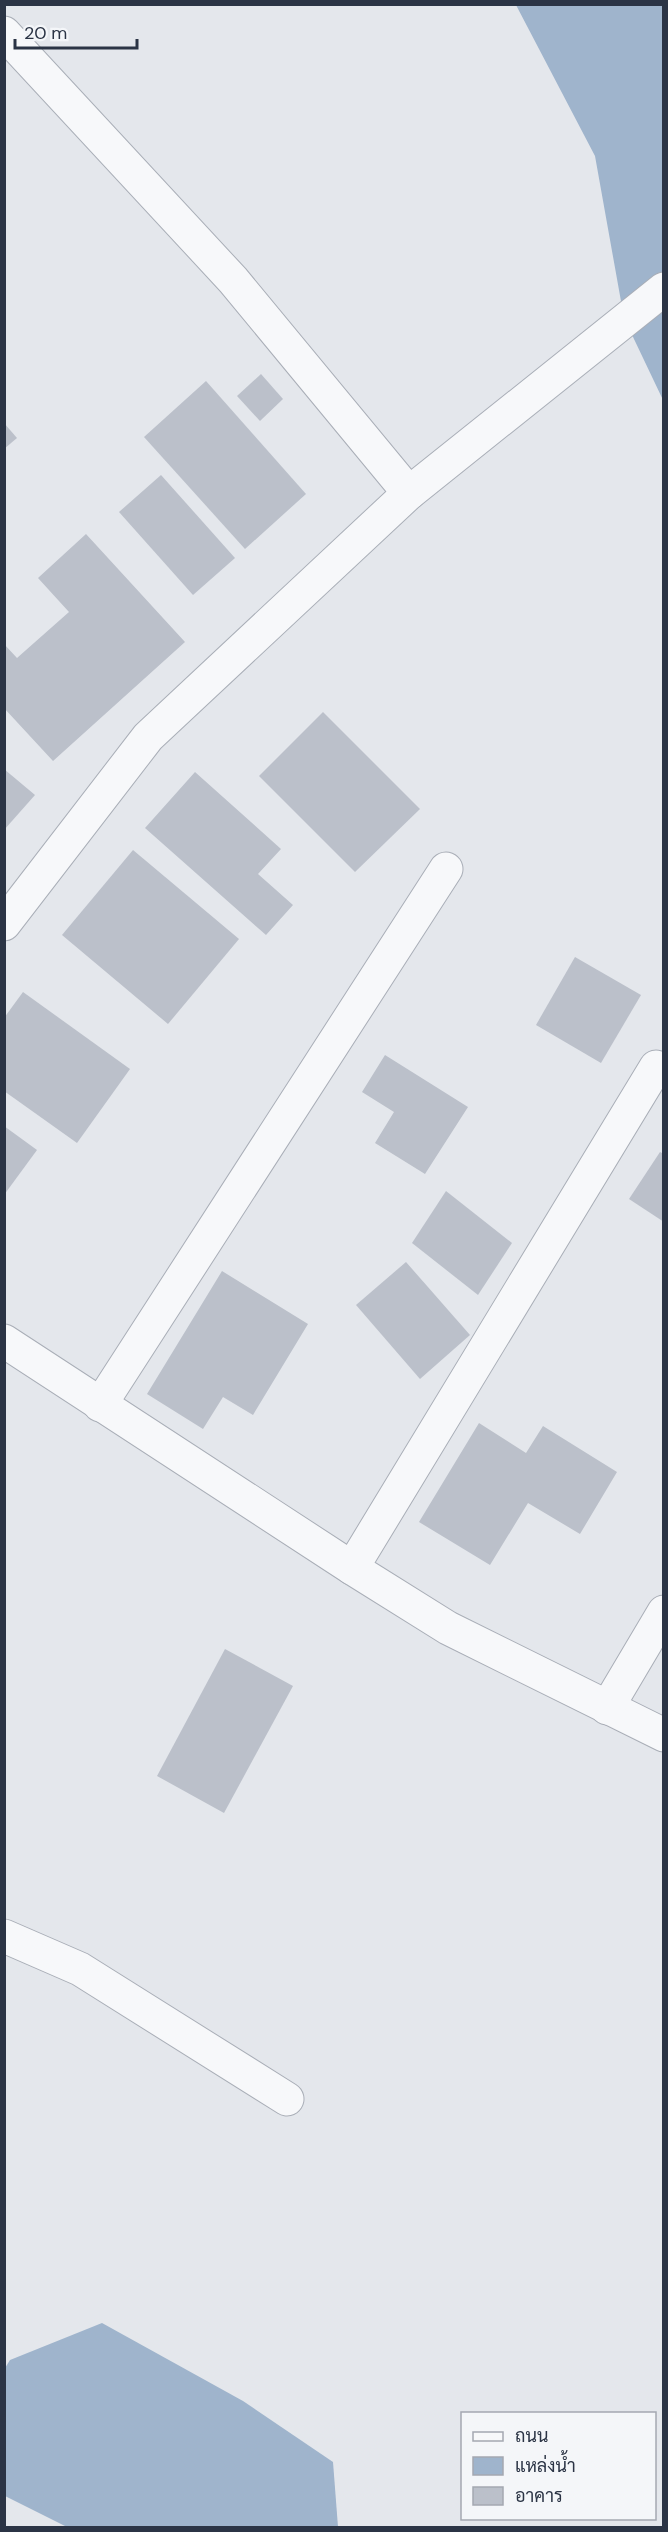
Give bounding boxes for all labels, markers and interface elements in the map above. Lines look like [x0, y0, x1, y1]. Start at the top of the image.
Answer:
scale bar [15, 12, 136, 50]
text: 20 m [24, 21, 67, 45]
legend [461, 2412, 656, 2520]
text: ถนน [515, 2424, 548, 2448]
text: แหล่งน้ำ [515, 2450, 576, 2478]
text: อาคาร [515, 2484, 563, 2508]

